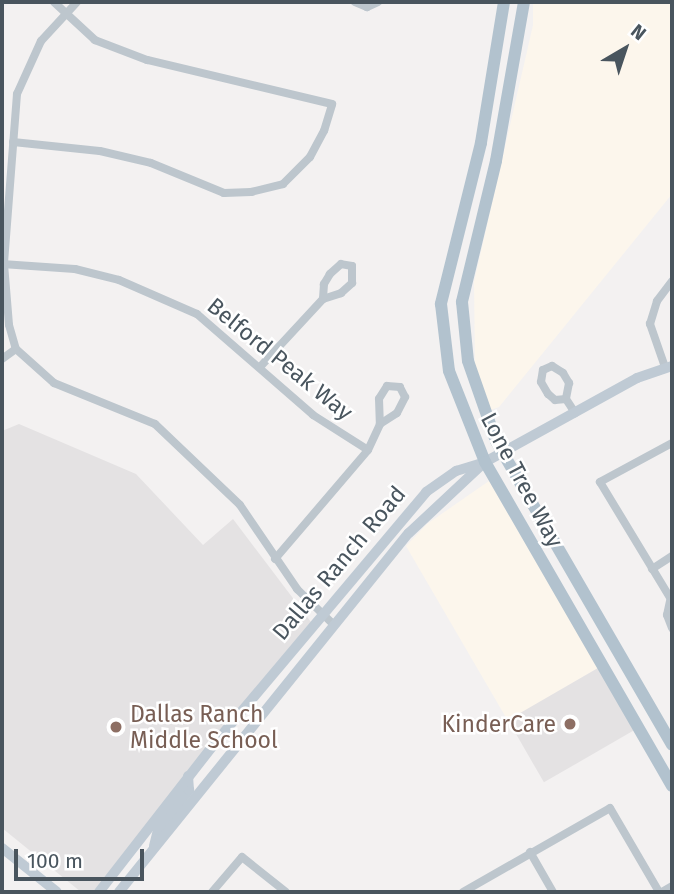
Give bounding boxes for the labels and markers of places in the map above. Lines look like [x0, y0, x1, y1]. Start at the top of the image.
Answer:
place label: Dallas Ranch Middle School [130, 700, 278, 754]
place label: KinderCare [441, 710, 556, 738]
marker: KinderCare [562, 716, 578, 732]
marker: Dallas Ranch Middle School [108, 719, 124, 735]

